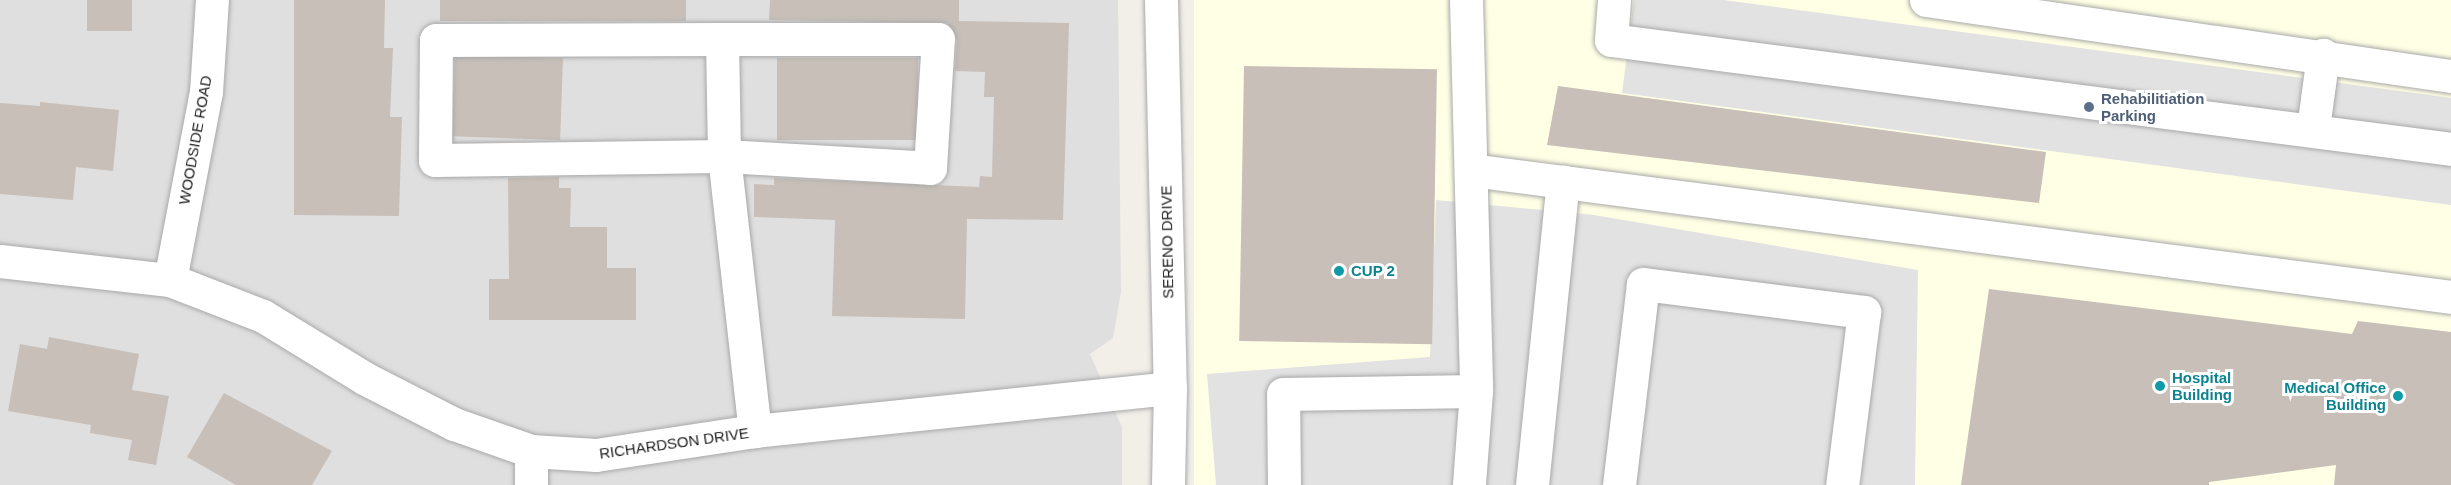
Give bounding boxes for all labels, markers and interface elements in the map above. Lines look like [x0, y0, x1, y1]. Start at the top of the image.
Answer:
street label: WOODSIDE ROAD [175, 74, 215, 206]
place label: Rehabilitiation Parking [2101, 89, 2204, 124]
marker: Rehabilitiation Parking [2082, 100, 2096, 114]
street label: SERENO DRIVE [1157, 185, 1177, 299]
place label: CUP 2 [1351, 262, 1395, 280]
marker: CUP 2 [1332, 264, 1346, 278]
place label: Hospital Building [2172, 368, 2232, 403]
place label: Medical Office Building [2284, 378, 2386, 413]
marker: Hospital Building [2153, 379, 2167, 393]
marker: Medical Office Building [2391, 389, 2405, 403]
street label: RICHARDSON DRIVE [598, 424, 750, 462]

